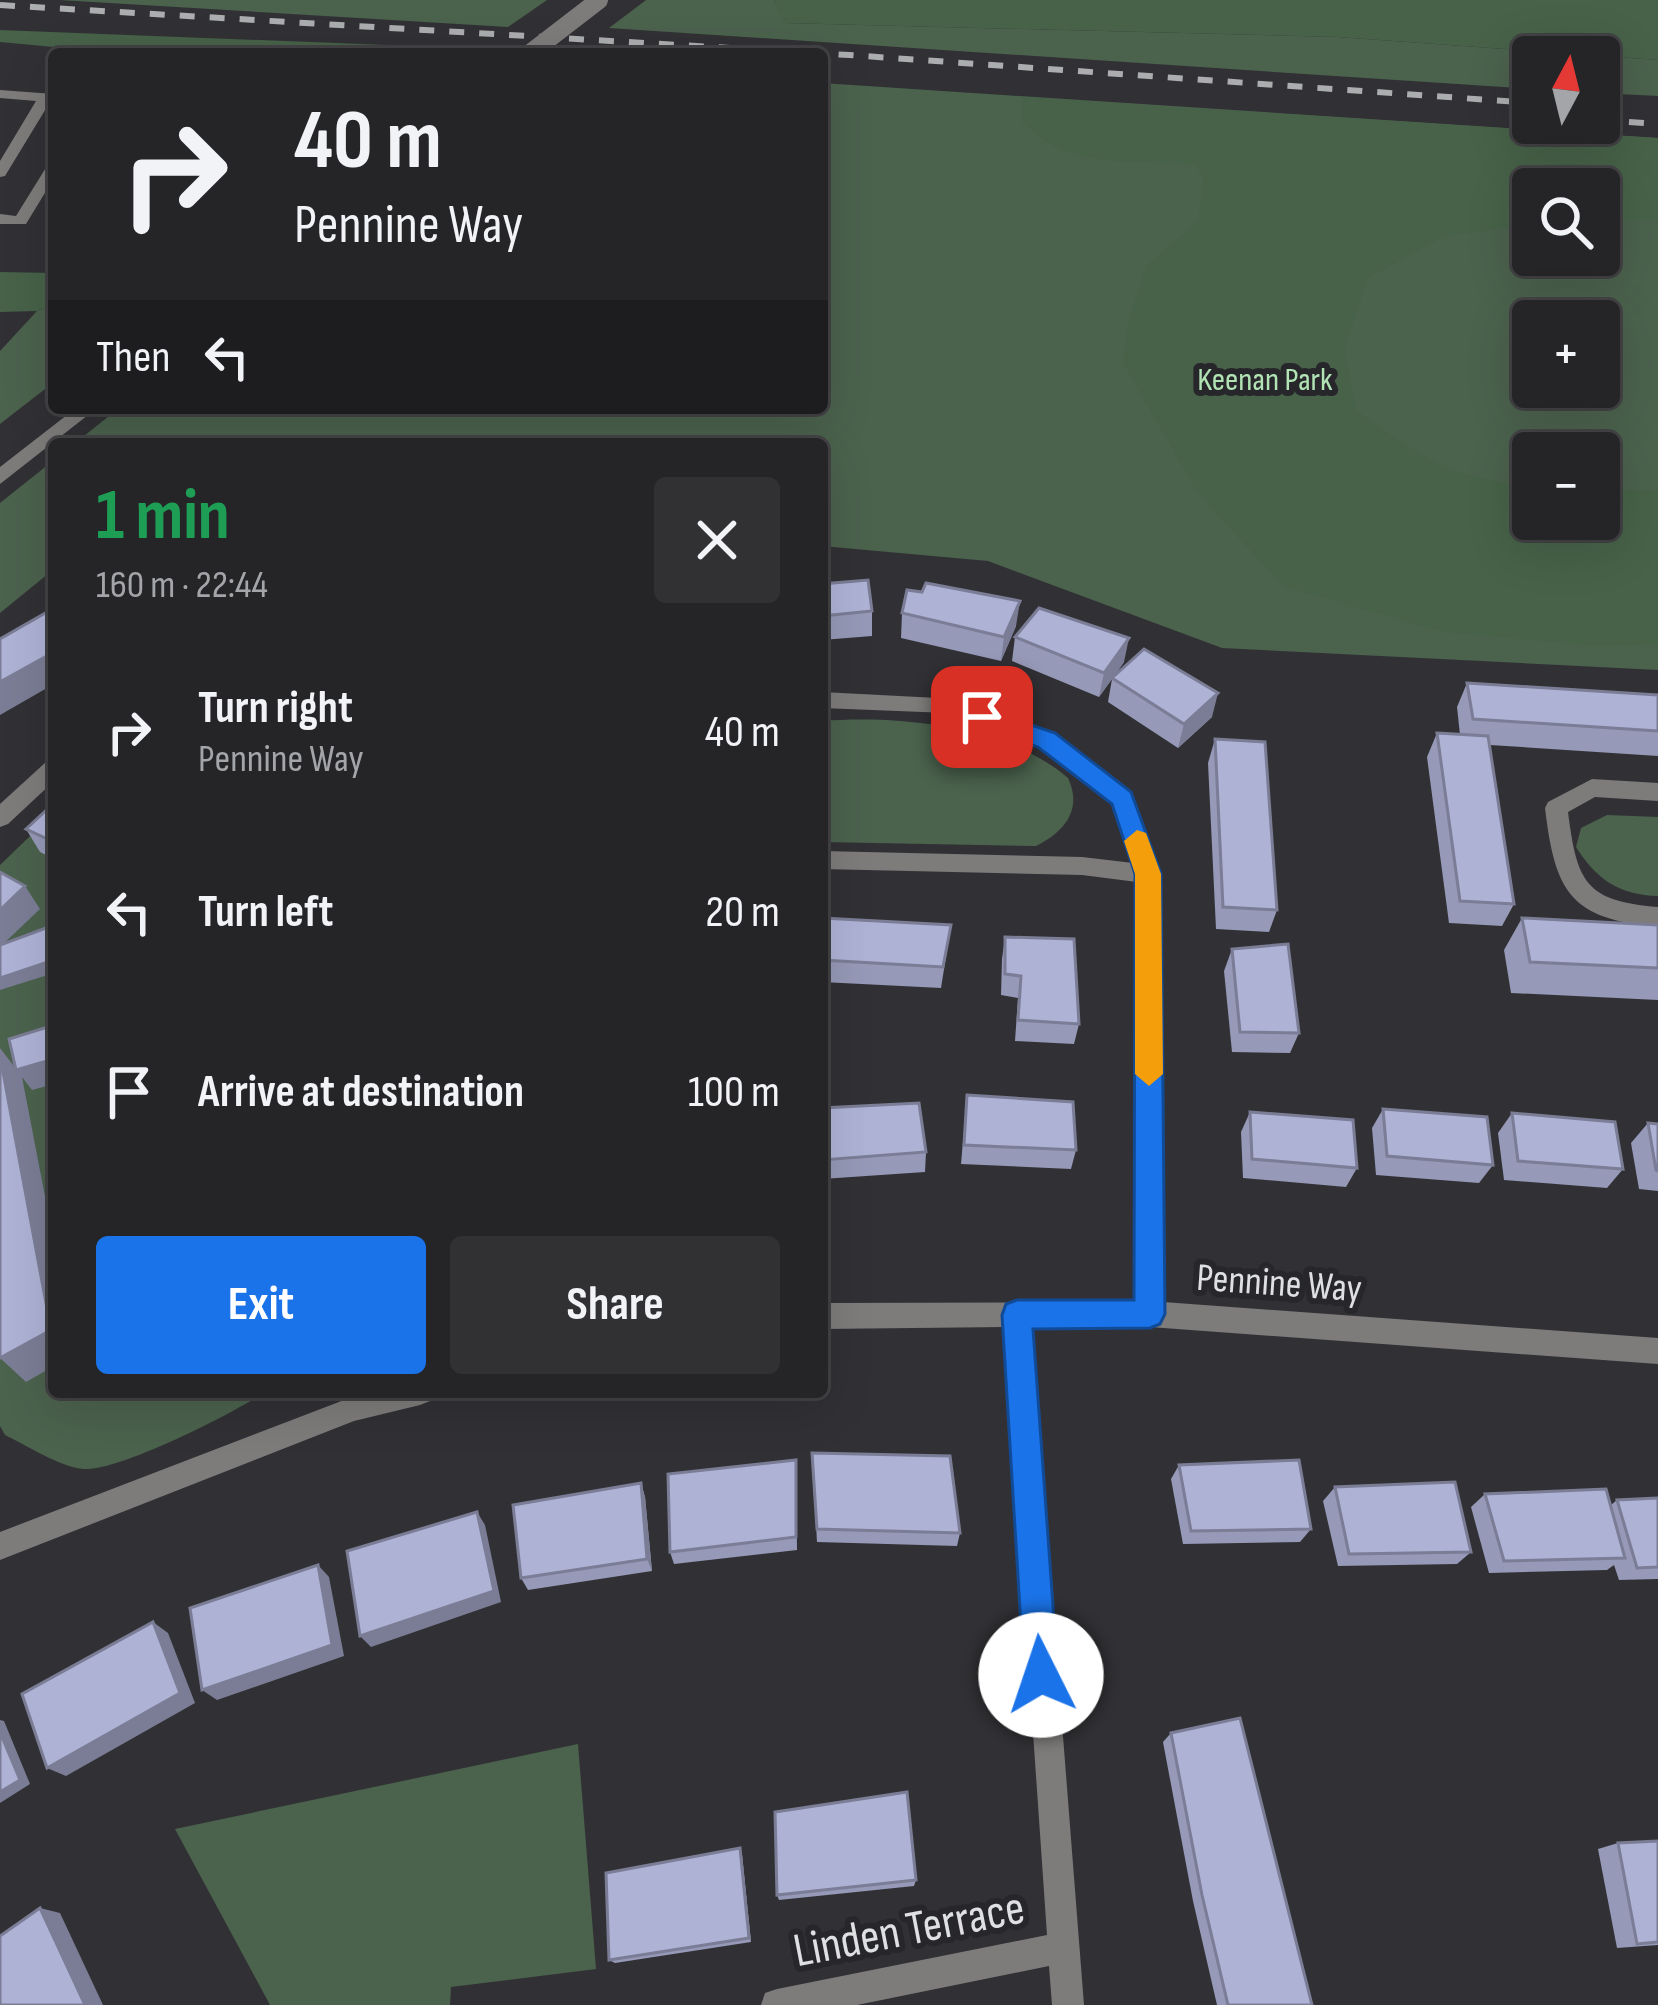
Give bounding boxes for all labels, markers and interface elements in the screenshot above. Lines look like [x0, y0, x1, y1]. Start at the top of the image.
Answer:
north arrow [1512, 36, 1620, 144]
map controls [1512, 36, 1620, 540]
text: 40 m [294, 91, 442, 192]
icon: right [96, 96, 252, 252]
button: search [1512, 168, 1620, 276]
text: Pennine Way [294, 193, 523, 258]
button: + [1512, 300, 1620, 408]
icon: left [194, 324, 260, 390]
text: Then [96, 330, 170, 385]
park label: Keenan Park [1197, 360, 1333, 400]
button: − [1512, 432, 1620, 540]
text: 1 min [96, 473, 230, 560]
button: close [654, 477, 780, 603]
text: 160 m · 22:44 [96, 562, 268, 609]
pin [931, 666, 1033, 768]
text: Turn right [198, 681, 353, 736]
icon: arrive [949, 684, 1015, 750]
icon: right [96, 699, 162, 765]
text: 40 m [705, 705, 780, 760]
text: Pennine Way [198, 736, 363, 783]
icon: left [96, 879, 162, 945]
text: Turn left [198, 885, 333, 940]
text: 20 m [705, 885, 780, 940]
icon: arrive [96, 1059, 162, 1125]
text: Arrive at destination [198, 1065, 524, 1120]
text: 100 m [688, 1065, 780, 1120]
button: Exit [96, 1236, 426, 1374]
button: Share [450, 1236, 780, 1374]
street label: Pennine Way [1195, 1255, 1363, 1313]
position arrow [978, 1612, 1104, 1738]
street label: Linden Terrace [789, 1880, 1029, 1980]

